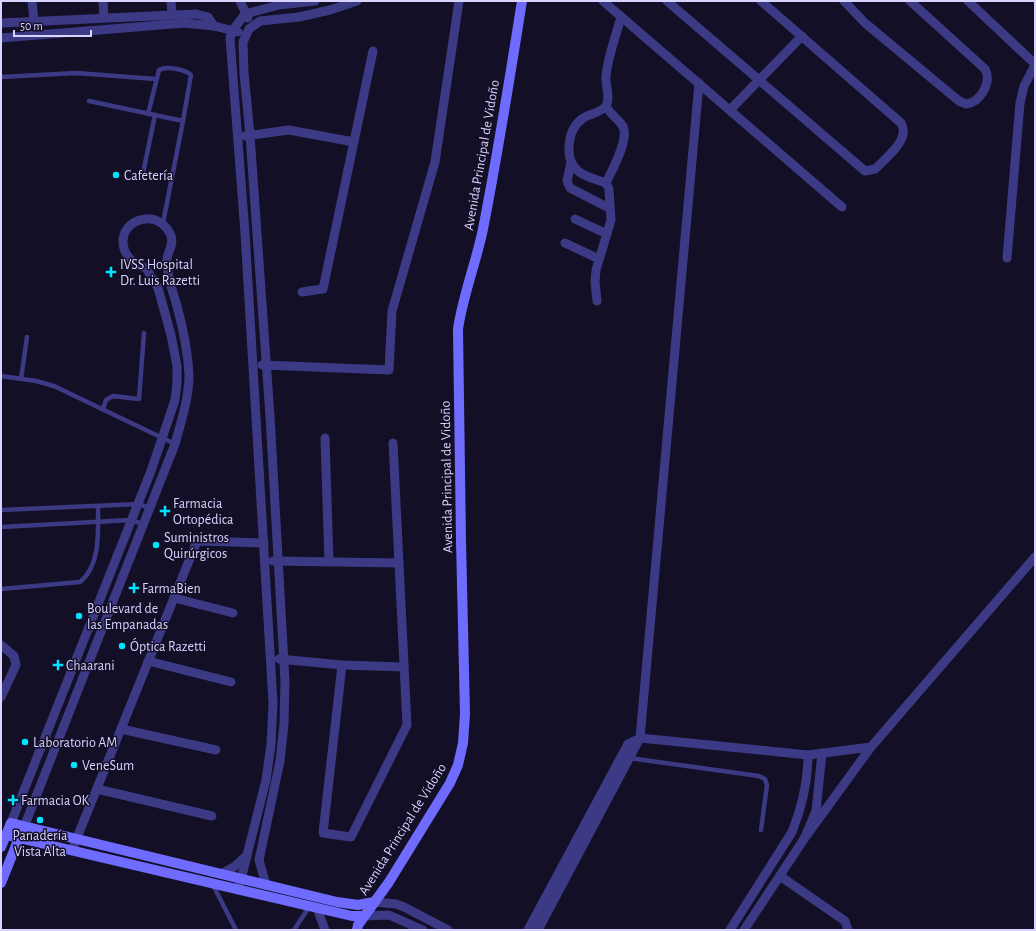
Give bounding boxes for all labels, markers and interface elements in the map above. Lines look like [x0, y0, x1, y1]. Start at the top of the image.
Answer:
scale bar [14, 12, 91, 38]
text: 50 m [20, 20, 43, 32]
street label: Avenida Principal de Vidoño [462, 79, 502, 231]
place label: Cafetería [124, 169, 174, 183]
marker: Cafetería [111, 170, 121, 180]
place label: IVSS Hospital Dr. Luis Razetti [120, 258, 200, 288]
marker: IVSS Hospital Dr. Luis Razetti [105, 266, 117, 278]
street label: Avenida Principal de Vidoño [439, 401, 455, 553]
place label: Farmacia Ortopédica [173, 497, 234, 527]
marker: Farmacia Ortopédica [160, 506, 170, 516]
place label: Suministros Quirúrgicos [164, 531, 229, 561]
marker: Suministros Quirúrgicos [151, 540, 161, 550]
place label: FarmaBien [142, 582, 201, 596]
marker: FarmaBien [129, 583, 139, 593]
place label: Boulevard de las Empanadas [87, 602, 168, 632]
marker: Boulevard de las Empanadas [74, 611, 84, 621]
place label: Óptica Razetti [130, 637, 206, 654]
marker: Óptica Razetti [117, 641, 127, 651]
place label: Chaarani [66, 659, 115, 673]
marker: Chaarani [53, 660, 63, 670]
place label: Laboratorio AM [33, 736, 117, 750]
marker: Laboratorio AM [20, 737, 30, 747]
place label: VeneSum [82, 759, 134, 773]
marker: VeneSum [69, 760, 79, 770]
street label: Avenida Principal de Vidoño [357, 761, 449, 898]
place label: Farmacia OK [21, 794, 90, 808]
marker: Farmacia OK [8, 795, 18, 805]
marker: Panadería Vista Alta [35, 815, 45, 825]
place label: Panadería Vista Alta [12, 829, 68, 859]

